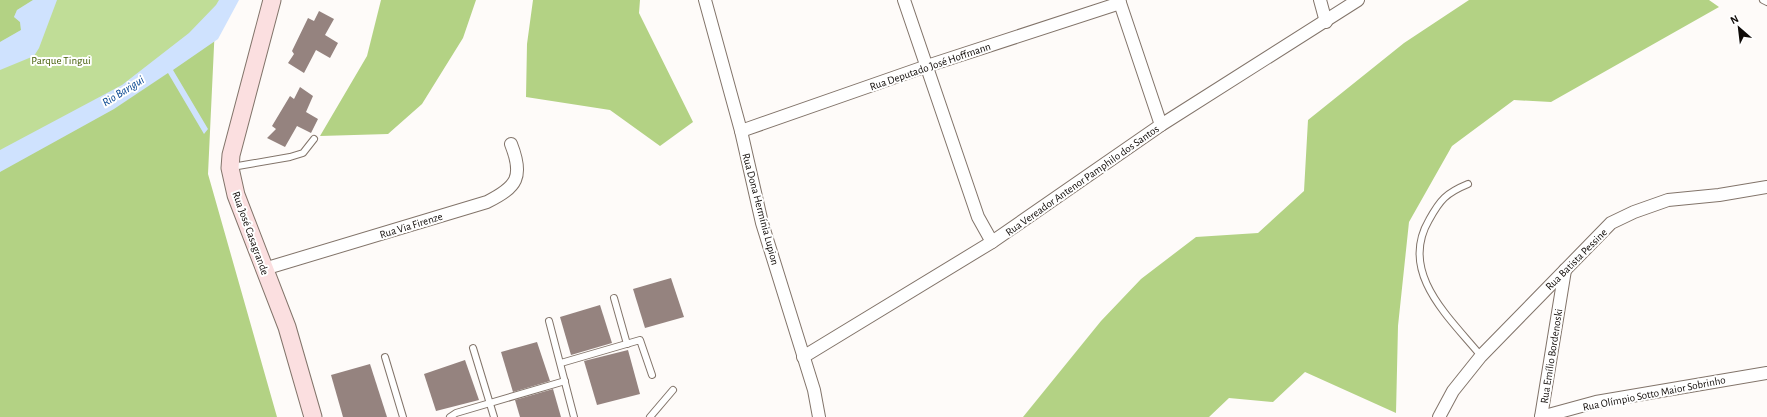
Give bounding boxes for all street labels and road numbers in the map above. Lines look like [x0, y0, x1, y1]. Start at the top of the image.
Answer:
street label: Rua Deputado José Hoffmann [868, 41, 992, 92]
street label: Rua Vereador Antenor Pamphilo dos Santos [1004, 123, 1161, 238]
street label: Rua Dona Hermínia Lupion [740, 152, 781, 266]
street label: Rua José Casagrande [230, 190, 271, 276]
street label: Rua Via Firenze [378, 211, 444, 240]
street label: Rua Batista Pessine [1544, 227, 1609, 292]
street label: Rua Emílio Bordenoski [1539, 308, 1564, 404]
street label: Rua Olímpio Sotto Maior Sobrinho [1582, 374, 1727, 413]

